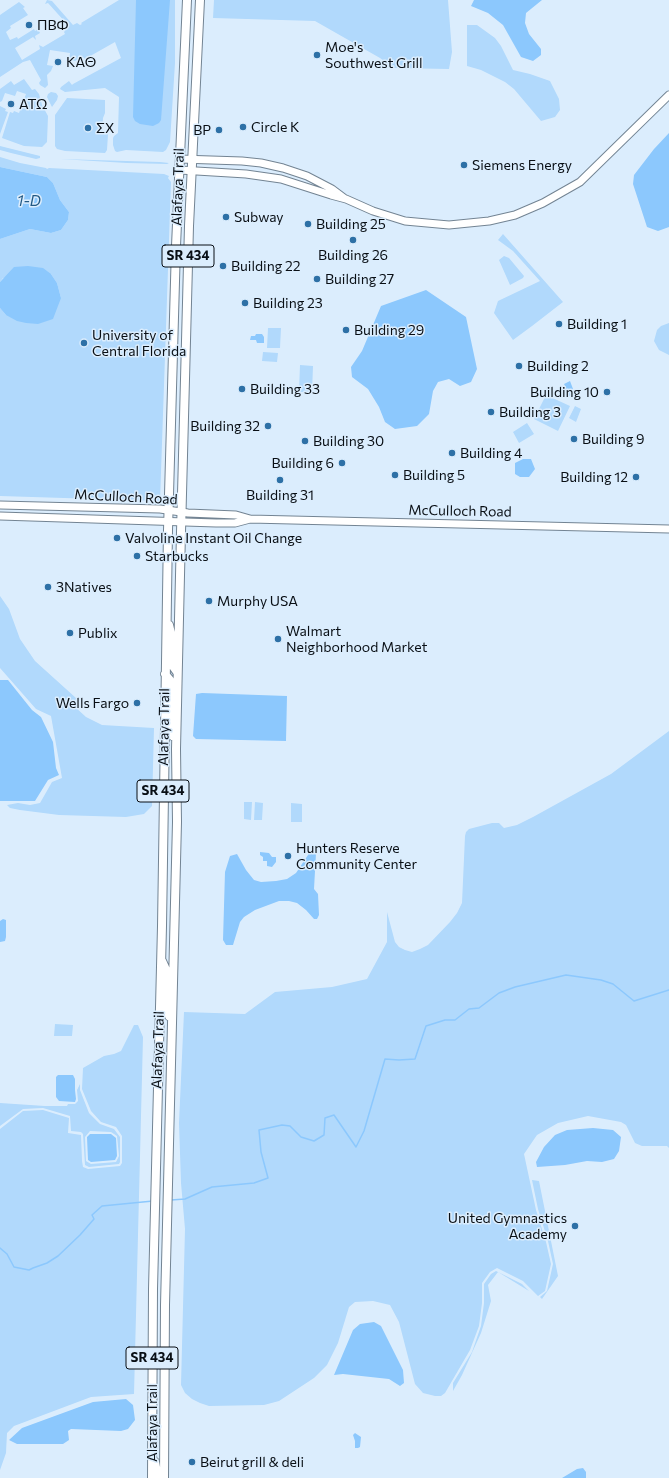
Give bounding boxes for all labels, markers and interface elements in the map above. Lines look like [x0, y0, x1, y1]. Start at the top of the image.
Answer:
place label: ΠΒΦ [37, 17, 68, 33]
marker: ΠΒΦ [24, 20, 34, 30]
place label: Moe's Southwest Grill [325, 39, 423, 72]
marker: Moe's Southwest Grill [312, 50, 322, 60]
place label: ΚΑΘ [66, 54, 96, 70]
marker: ΚΑΘ [53, 57, 63, 67]
place label: ΑΤΩ [19, 96, 47, 112]
marker: ΑΤΩ [6, 99, 16, 109]
place label: Circle K [251, 119, 299, 135]
place label: ΣΧ [96, 120, 114, 136]
place label: BP [193, 122, 211, 138]
marker: Circle K [238, 122, 248, 132]
marker: ΣΧ [83, 123, 93, 133]
marker: BP [214, 125, 224, 135]
street label: Alafaya Trail [168, 148, 188, 226]
place label: Siemens Energy [472, 157, 572, 173]
marker: Siemens Energy [459, 160, 469, 170]
water label: 1-D [17, 192, 41, 210]
place label: Subway [234, 209, 284, 225]
marker: Subway [221, 212, 231, 222]
place label: Building 25 [316, 216, 386, 232]
marker: Building 25 [303, 219, 313, 229]
marker: Building 26 [348, 235, 358, 245]
road number: SR 434 [162, 245, 214, 267]
place label: Building 26 [318, 247, 388, 263]
place label: Building 22 [231, 258, 301, 274]
marker: Building 22 [218, 261, 228, 271]
place label: Building 27 [325, 271, 394, 287]
marker: Building 27 [312, 274, 322, 284]
place label: Building 23 [253, 295, 323, 311]
marker: Building 23 [240, 298, 250, 308]
place label: Building 1 [567, 316, 627, 332]
marker: Building 1 [554, 319, 564, 329]
place label: Building 29 [354, 322, 424, 338]
marker: Building 29 [341, 325, 351, 335]
place label: University of Central Florida [92, 327, 186, 360]
marker: University of Central Florida [79, 338, 89, 348]
place label: Building 2 [527, 358, 589, 374]
marker: Building 2 [514, 361, 524, 371]
place label: Building 33 [250, 381, 320, 397]
marker: Building 33 [237, 384, 247, 394]
place label: Building 10 [530, 384, 599, 400]
marker: Building 10 [602, 387, 612, 397]
place label: Building 3 [499, 404, 561, 420]
marker: Building 3 [486, 407, 496, 417]
place label: Building 32 [190, 418, 260, 434]
marker: Building 32 [263, 421, 273, 431]
place label: Building 9 [582, 431, 644, 447]
place label: Building 30 [313, 433, 384, 449]
marker: Building 9 [569, 434, 579, 444]
marker: Building 30 [300, 436, 310, 446]
place label: Building 4 [460, 445, 522, 461]
marker: Building 4 [447, 448, 457, 458]
place label: Building 6 [272, 455, 334, 471]
marker: Building 6 [337, 458, 347, 468]
place label: Building 5 [403, 467, 465, 483]
place label: Building 12 [560, 469, 628, 485]
marker: Building 5 [390, 470, 400, 480]
marker: Building 12 [631, 472, 641, 482]
marker: Building 31 [275, 475, 285, 485]
street label: McCulloch Road [74, 486, 178, 508]
place label: Building 31 [246, 487, 314, 503]
street label: McCulloch Road [408, 502, 512, 520]
place label: Valvoline Instant Oil Change [125, 530, 302, 546]
marker: Valvoline Instant Oil Change [112, 533, 122, 543]
place label: Starbucks [145, 548, 209, 564]
marker: Starbucks [132, 551, 142, 561]
place label: 3Natives [56, 579, 112, 595]
marker: 3Natives [43, 582, 53, 592]
place label: Murphy USA [217, 593, 298, 609]
marker: Murphy USA [204, 596, 214, 606]
place label: Walmart Neighborhood Market [286, 623, 427, 656]
place label: Publix [78, 625, 117, 641]
marker: Publix [65, 628, 75, 638]
marker: Walmart Neighborhood Market [273, 634, 283, 644]
street label: Alafaya Trail [155, 688, 173, 766]
place label: Wells Fargo [56, 695, 129, 711]
marker: Wells Fargo [132, 698, 142, 708]
road number: SR 434 [137, 780, 189, 802]
place label: Hunters Reserve Community Center [296, 840, 417, 872]
marker: Hunters Reserve Community Center [283, 851, 293, 861]
street label: Alafaya Trail [148, 1011, 168, 1089]
place label: United Gymnastics Academy [448, 1210, 567, 1242]
marker: United Gymnastics Academy [570, 1221, 580, 1231]
road number: SR 434 [126, 1347, 178, 1369]
street label: Alafaya Trail [144, 1384, 160, 1462]
place label: Beirut grill & deli [200, 1454, 304, 1470]
marker: Beirut grill & deli [187, 1457, 197, 1467]

